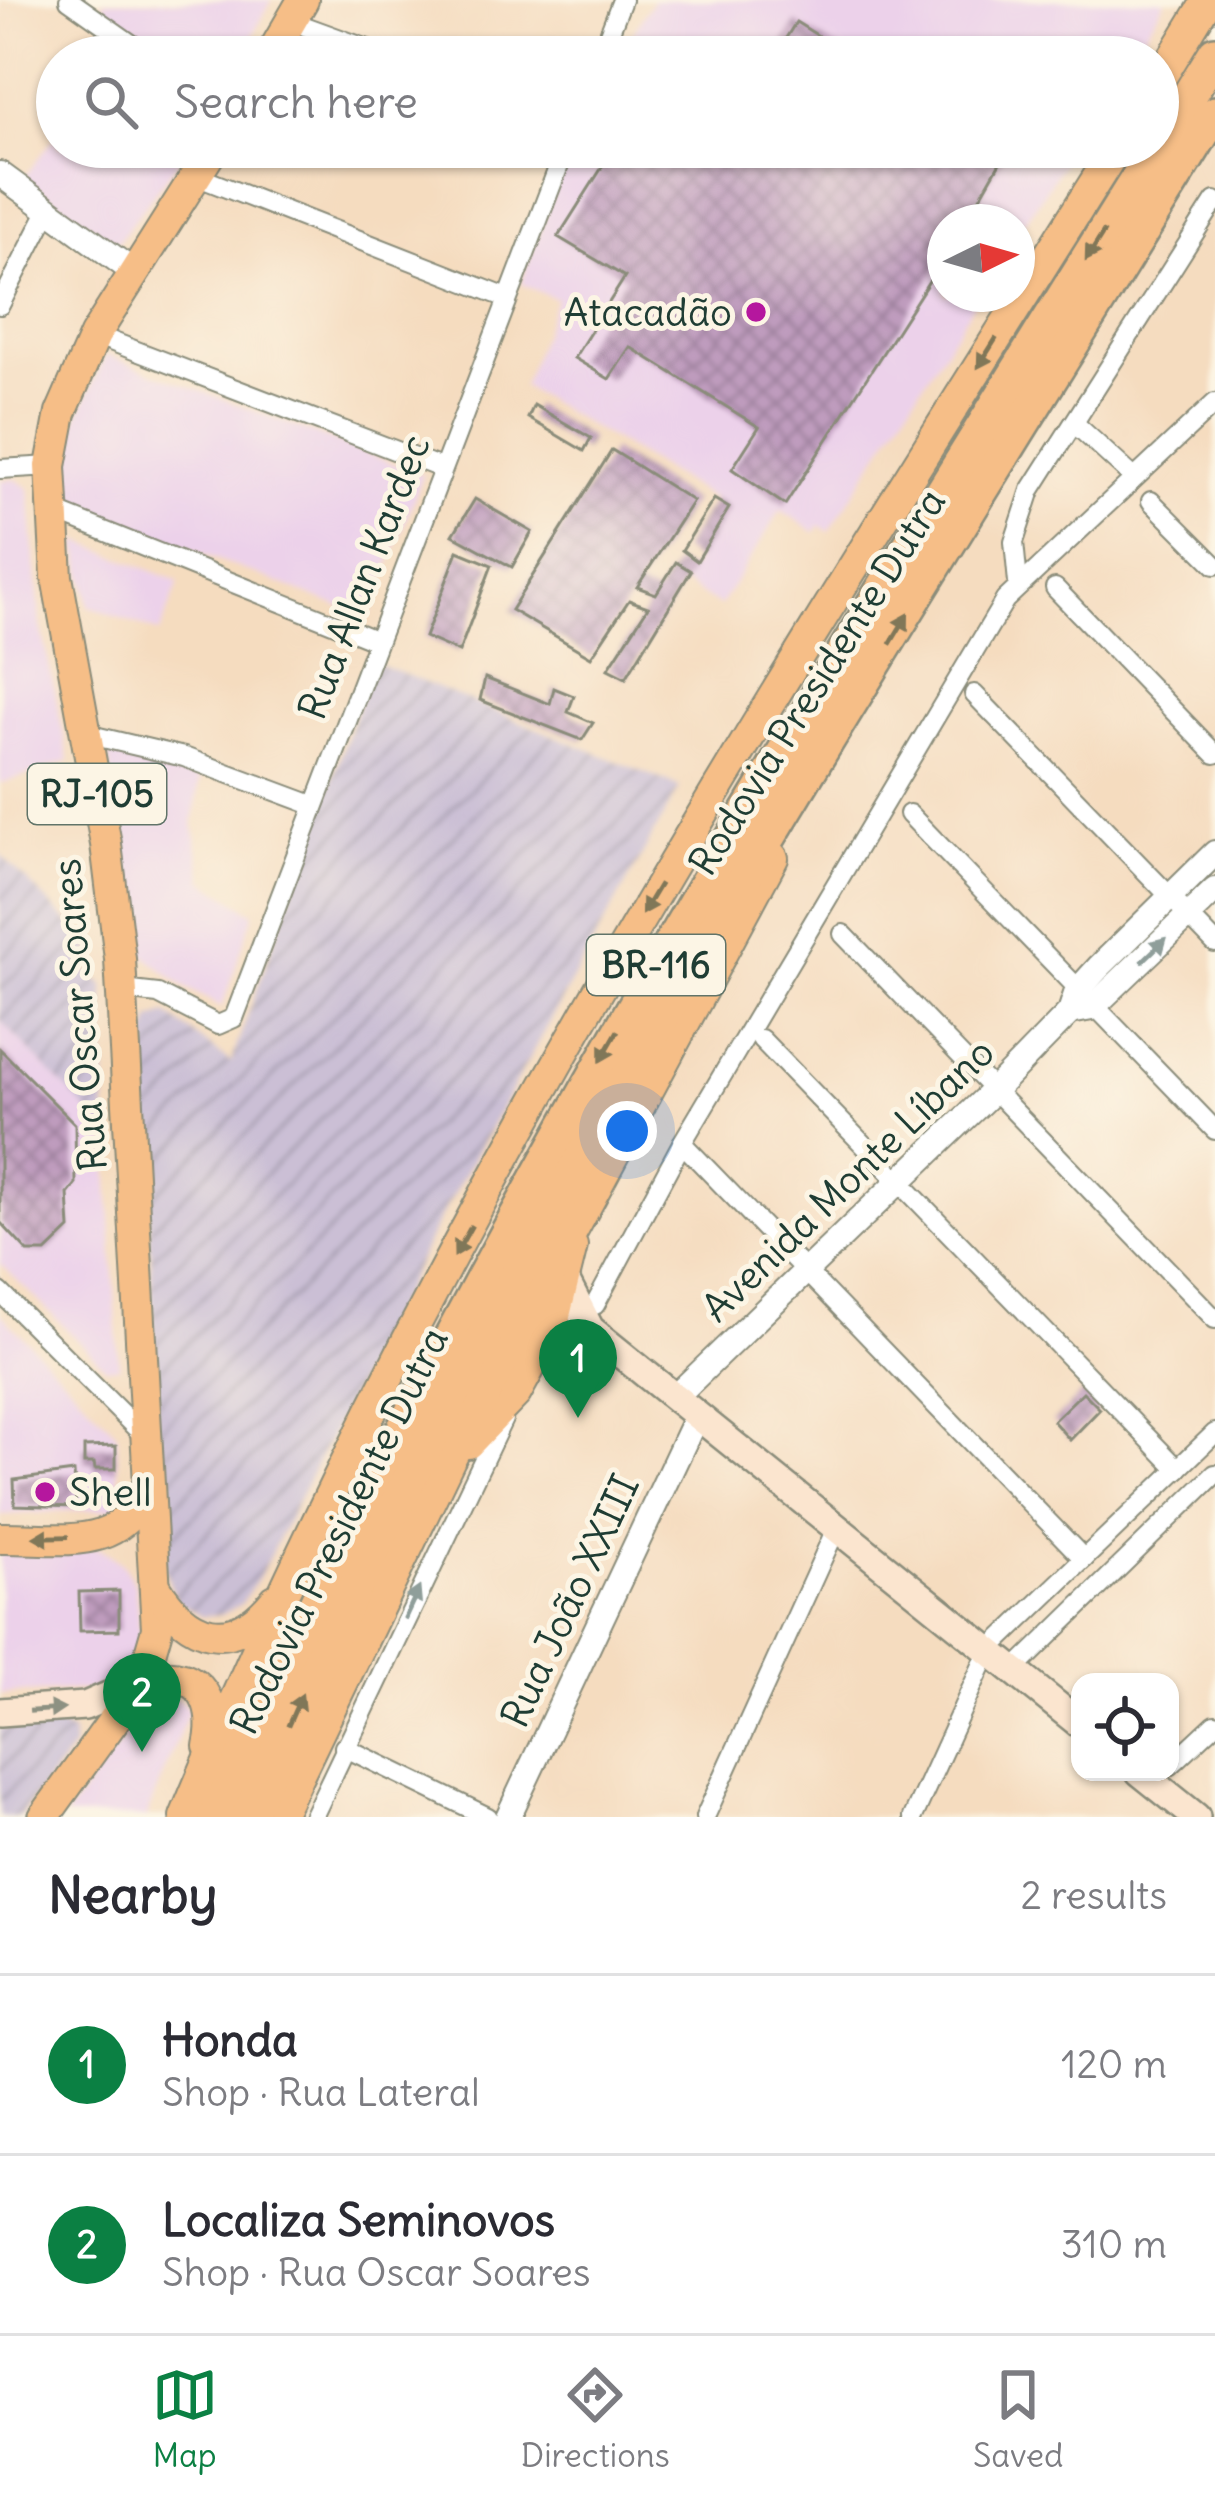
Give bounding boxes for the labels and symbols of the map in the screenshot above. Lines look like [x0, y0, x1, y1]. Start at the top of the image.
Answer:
north arrow [927, 204, 1035, 312]
one-way arrow [1085, 229, 1106, 263]
place label: Atacadão [564, 288, 732, 337]
marker: Atacadão [743, 299, 769, 325]
one-way arrow [977, 336, 999, 369]
street label: Rua Allan Kardec [287, 428, 441, 726]
street label: Rodovia Presidente Dutra [678, 480, 956, 884]
one-way arrow [888, 612, 909, 646]
road number: RJ-105 [28, 764, 166, 824]
street label: Rua Oscar Soares [42, 857, 118, 1173]
one-way arrow [641, 882, 662, 916]
road number: BR-116 [587, 935, 725, 995]
one-way arrow [1139, 936, 1168, 964]
street label: Avenida Monte Líbano [692, 1028, 1004, 1332]
one-way arrow [600, 1030, 621, 1063]
your location [597, 1101, 657, 1161]
one-way arrow [453, 1223, 474, 1258]
pin: 1 [539, 1319, 617, 1418]
street label: Rodovia Presidente Dutra [219, 1320, 459, 1742]
street label: Rua João XXIII [490, 1467, 650, 1735]
place label: Shell [69, 1468, 152, 1517]
marker: Shell [32, 1479, 58, 1505]
one-way arrow [31, 1527, 69, 1547]
one-way arrow [402, 1585, 422, 1620]
pin: 2 [103, 1653, 181, 1752]
one-way arrow [286, 1692, 306, 1727]
one-way arrow [29, 1700, 67, 1719]

